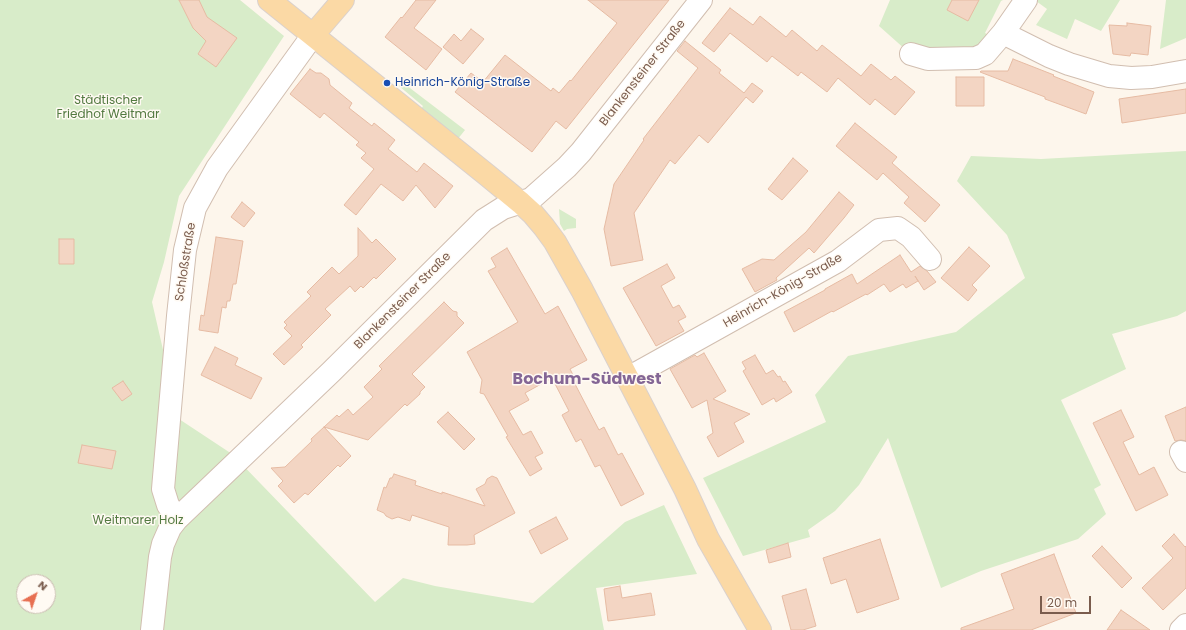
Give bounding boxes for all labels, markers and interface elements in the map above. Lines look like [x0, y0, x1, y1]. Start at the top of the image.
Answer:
street label: Blankensteiner Straße [597, 17, 689, 129]
place label: Heinrich-König-Straße [395, 76, 530, 90]
marker: Heinrich-König-Straße [382, 78, 392, 88]
park label: Städtischer Friedhof Weitmar [57, 94, 159, 122]
street label: Schloßstraße [173, 222, 199, 302]
street label: Blankensteiner Straße [352, 250, 454, 352]
street label: Heinrich-König-Straße [721, 251, 845, 331]
district label: Bochum-Südwest [513, 370, 661, 390]
park label: Weitmarer Holz [93, 514, 183, 528]
north arrow [16, 574, 56, 614]
text: N [35, 577, 51, 594]
scale bar [1042, 588, 1093, 614]
text: 20 m [1047, 594, 1077, 611]

